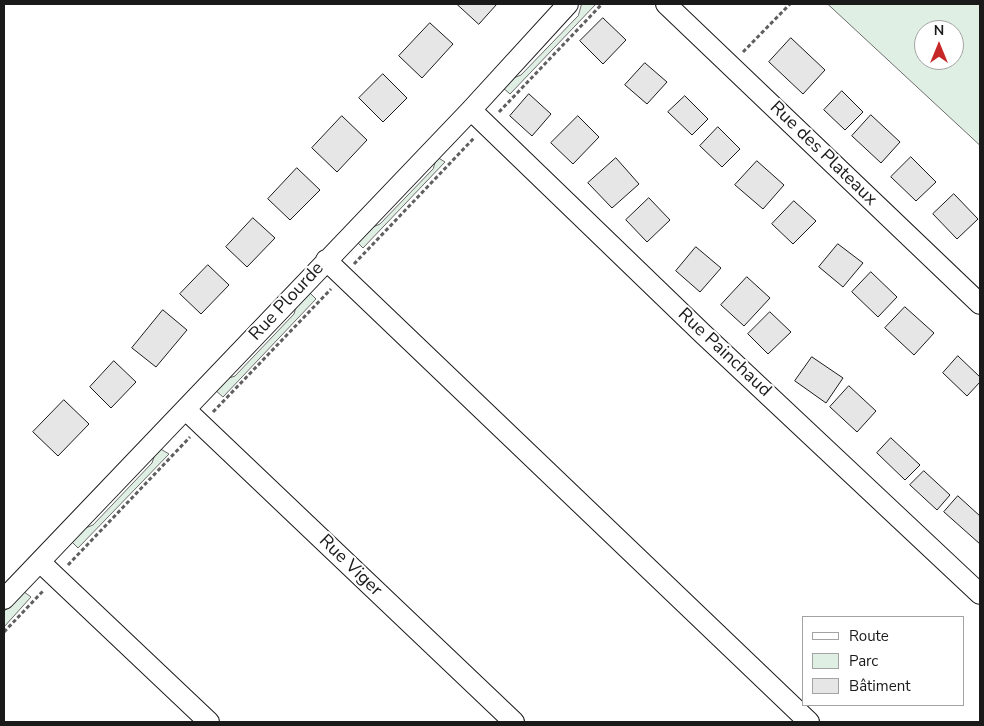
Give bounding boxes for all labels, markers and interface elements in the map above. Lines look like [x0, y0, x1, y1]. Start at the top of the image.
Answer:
north arrow [914, 20, 964, 70]
text: N [934, 21, 944, 40]
street label: Rue des Plateaux [765, 97, 881, 211]
street label: Rue Plourde [245, 258, 329, 346]
street label: Rue Painchaud [673, 304, 775, 402]
street label: Rue Viger [314, 531, 386, 601]
legend [802, 616, 964, 706]
text: Route [849, 626, 889, 646]
text: Parc [849, 651, 878, 671]
text: Bâtiment [849, 676, 910, 696]

